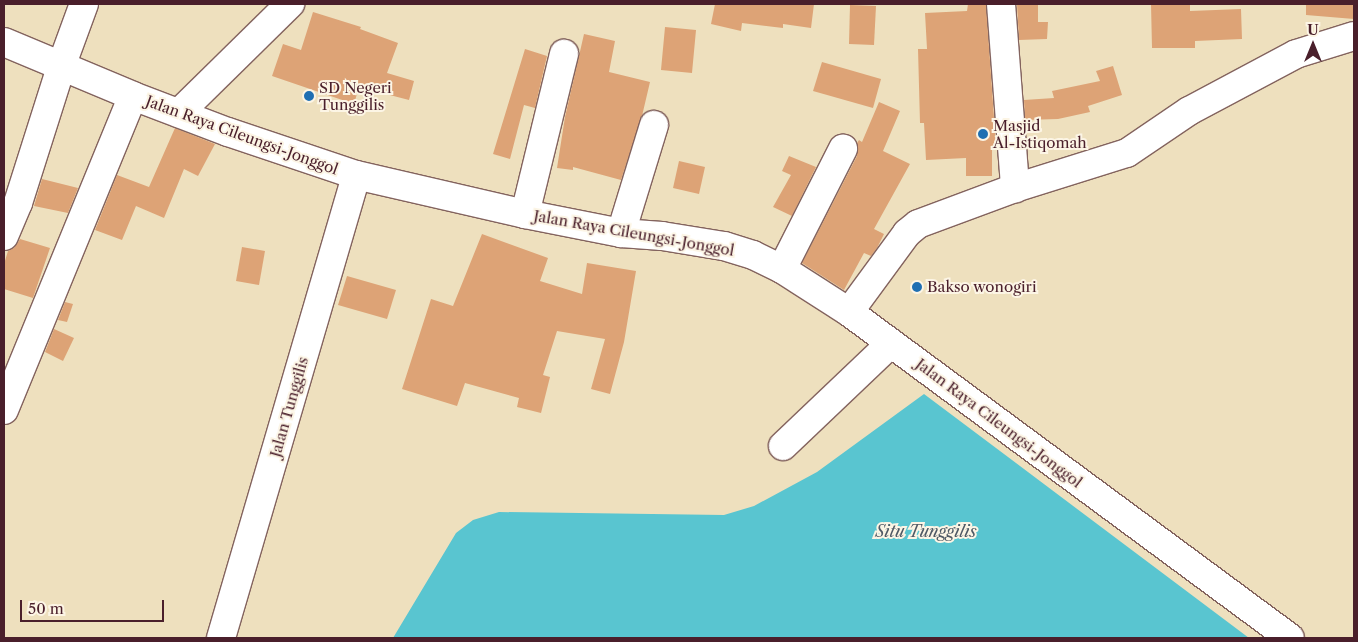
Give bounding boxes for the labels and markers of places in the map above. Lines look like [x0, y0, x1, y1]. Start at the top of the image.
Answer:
place label: SD Negeri Tunggilis [319, 78, 392, 113]
marker: SD Negeri Tunggilis [303, 90, 315, 102]
place label: Masjid Al-Istiqomah [993, 116, 1087, 151]
marker: Masjid Al-Istiqomah [977, 128, 989, 140]
place label: Bakso wonogiri [927, 278, 1037, 296]
marker: Bakso wonogiri [911, 281, 923, 293]

